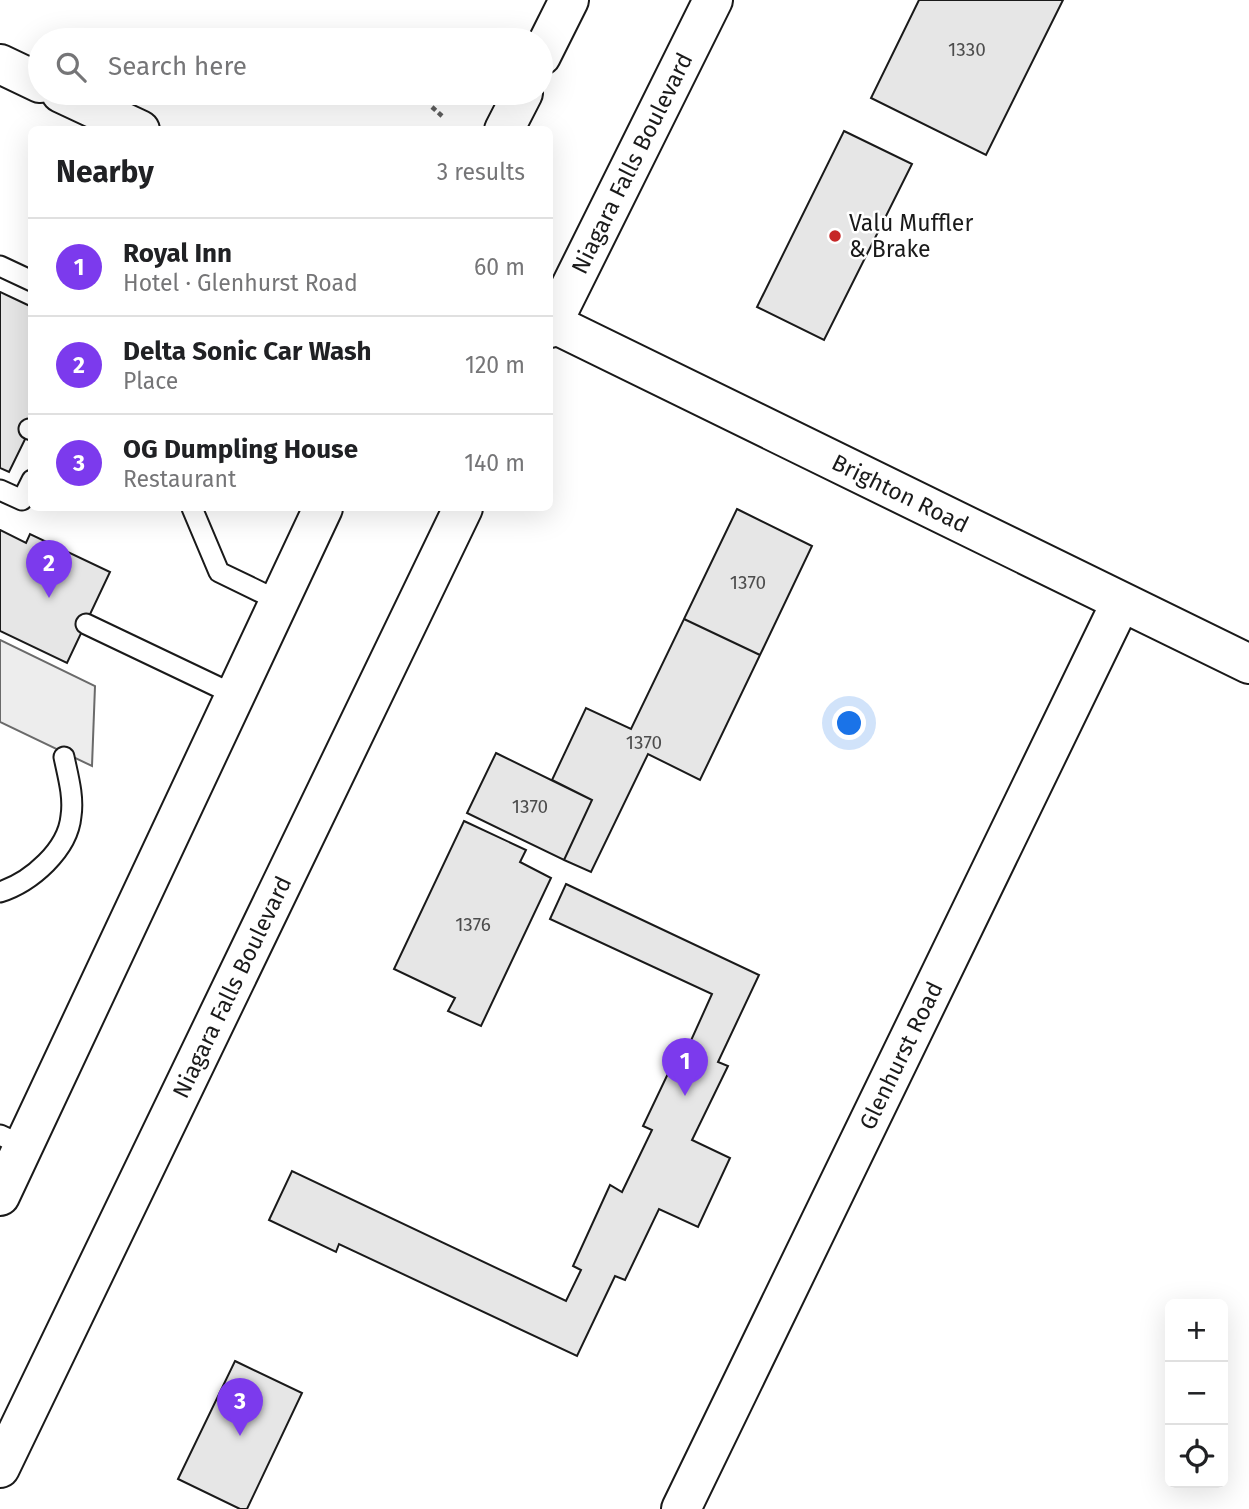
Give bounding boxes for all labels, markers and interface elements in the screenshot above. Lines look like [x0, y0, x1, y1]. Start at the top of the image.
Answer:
search box [28, 28, 553, 105]
house number: 1330 [948, 38, 986, 61]
icon: search [52, 48, 90, 86]
street label: Niagara Falls Boulevard [565, 48, 699, 278]
text: Search here [108, 51, 247, 82]
text: Nearby [56, 154, 154, 190]
text: 3 results [437, 158, 525, 186]
place label: Valu Muffler & Brake [849, 209, 973, 263]
marker: Valu Muffler & Brake [827, 228, 843, 244]
text: Royal Inn [123, 238, 232, 269]
text: 1 [74, 253, 84, 281]
text: 60 m [474, 253, 525, 281]
text: Hotel · Glenhurst Road [123, 269, 358, 297]
text: Delta Sonic Car Wash [123, 336, 371, 367]
text: 2 [73, 351, 85, 379]
text: 120 m [465, 351, 525, 379]
text: Place [123, 367, 178, 395]
text: OG Dumpling House [123, 434, 358, 465]
street label: Brighton Road [827, 448, 973, 539]
text: 3 [73, 449, 85, 477]
text: 140 m [464, 449, 525, 477]
text: Restaurant [123, 465, 236, 493]
pin: 2 [26, 540, 72, 598]
house number: 1370 [730, 571, 766, 594]
your location [832, 706, 866, 740]
house number: 1370 [626, 731, 662, 754]
house number: 1370 [512, 795, 548, 818]
street label: Niagara Falls Boulevard [167, 871, 297, 1103]
house number: 1376 [455, 913, 491, 936]
street label: Glenhurst Road [853, 977, 949, 1134]
pin: 1 [662, 1038, 708, 1096]
map controls [1165, 1299, 1228, 1488]
button: + [1165, 1299, 1228, 1362]
button: − [1165, 1362, 1228, 1425]
pin: 3 [217, 1378, 263, 1436]
button: locate [1165, 1425, 1228, 1488]

